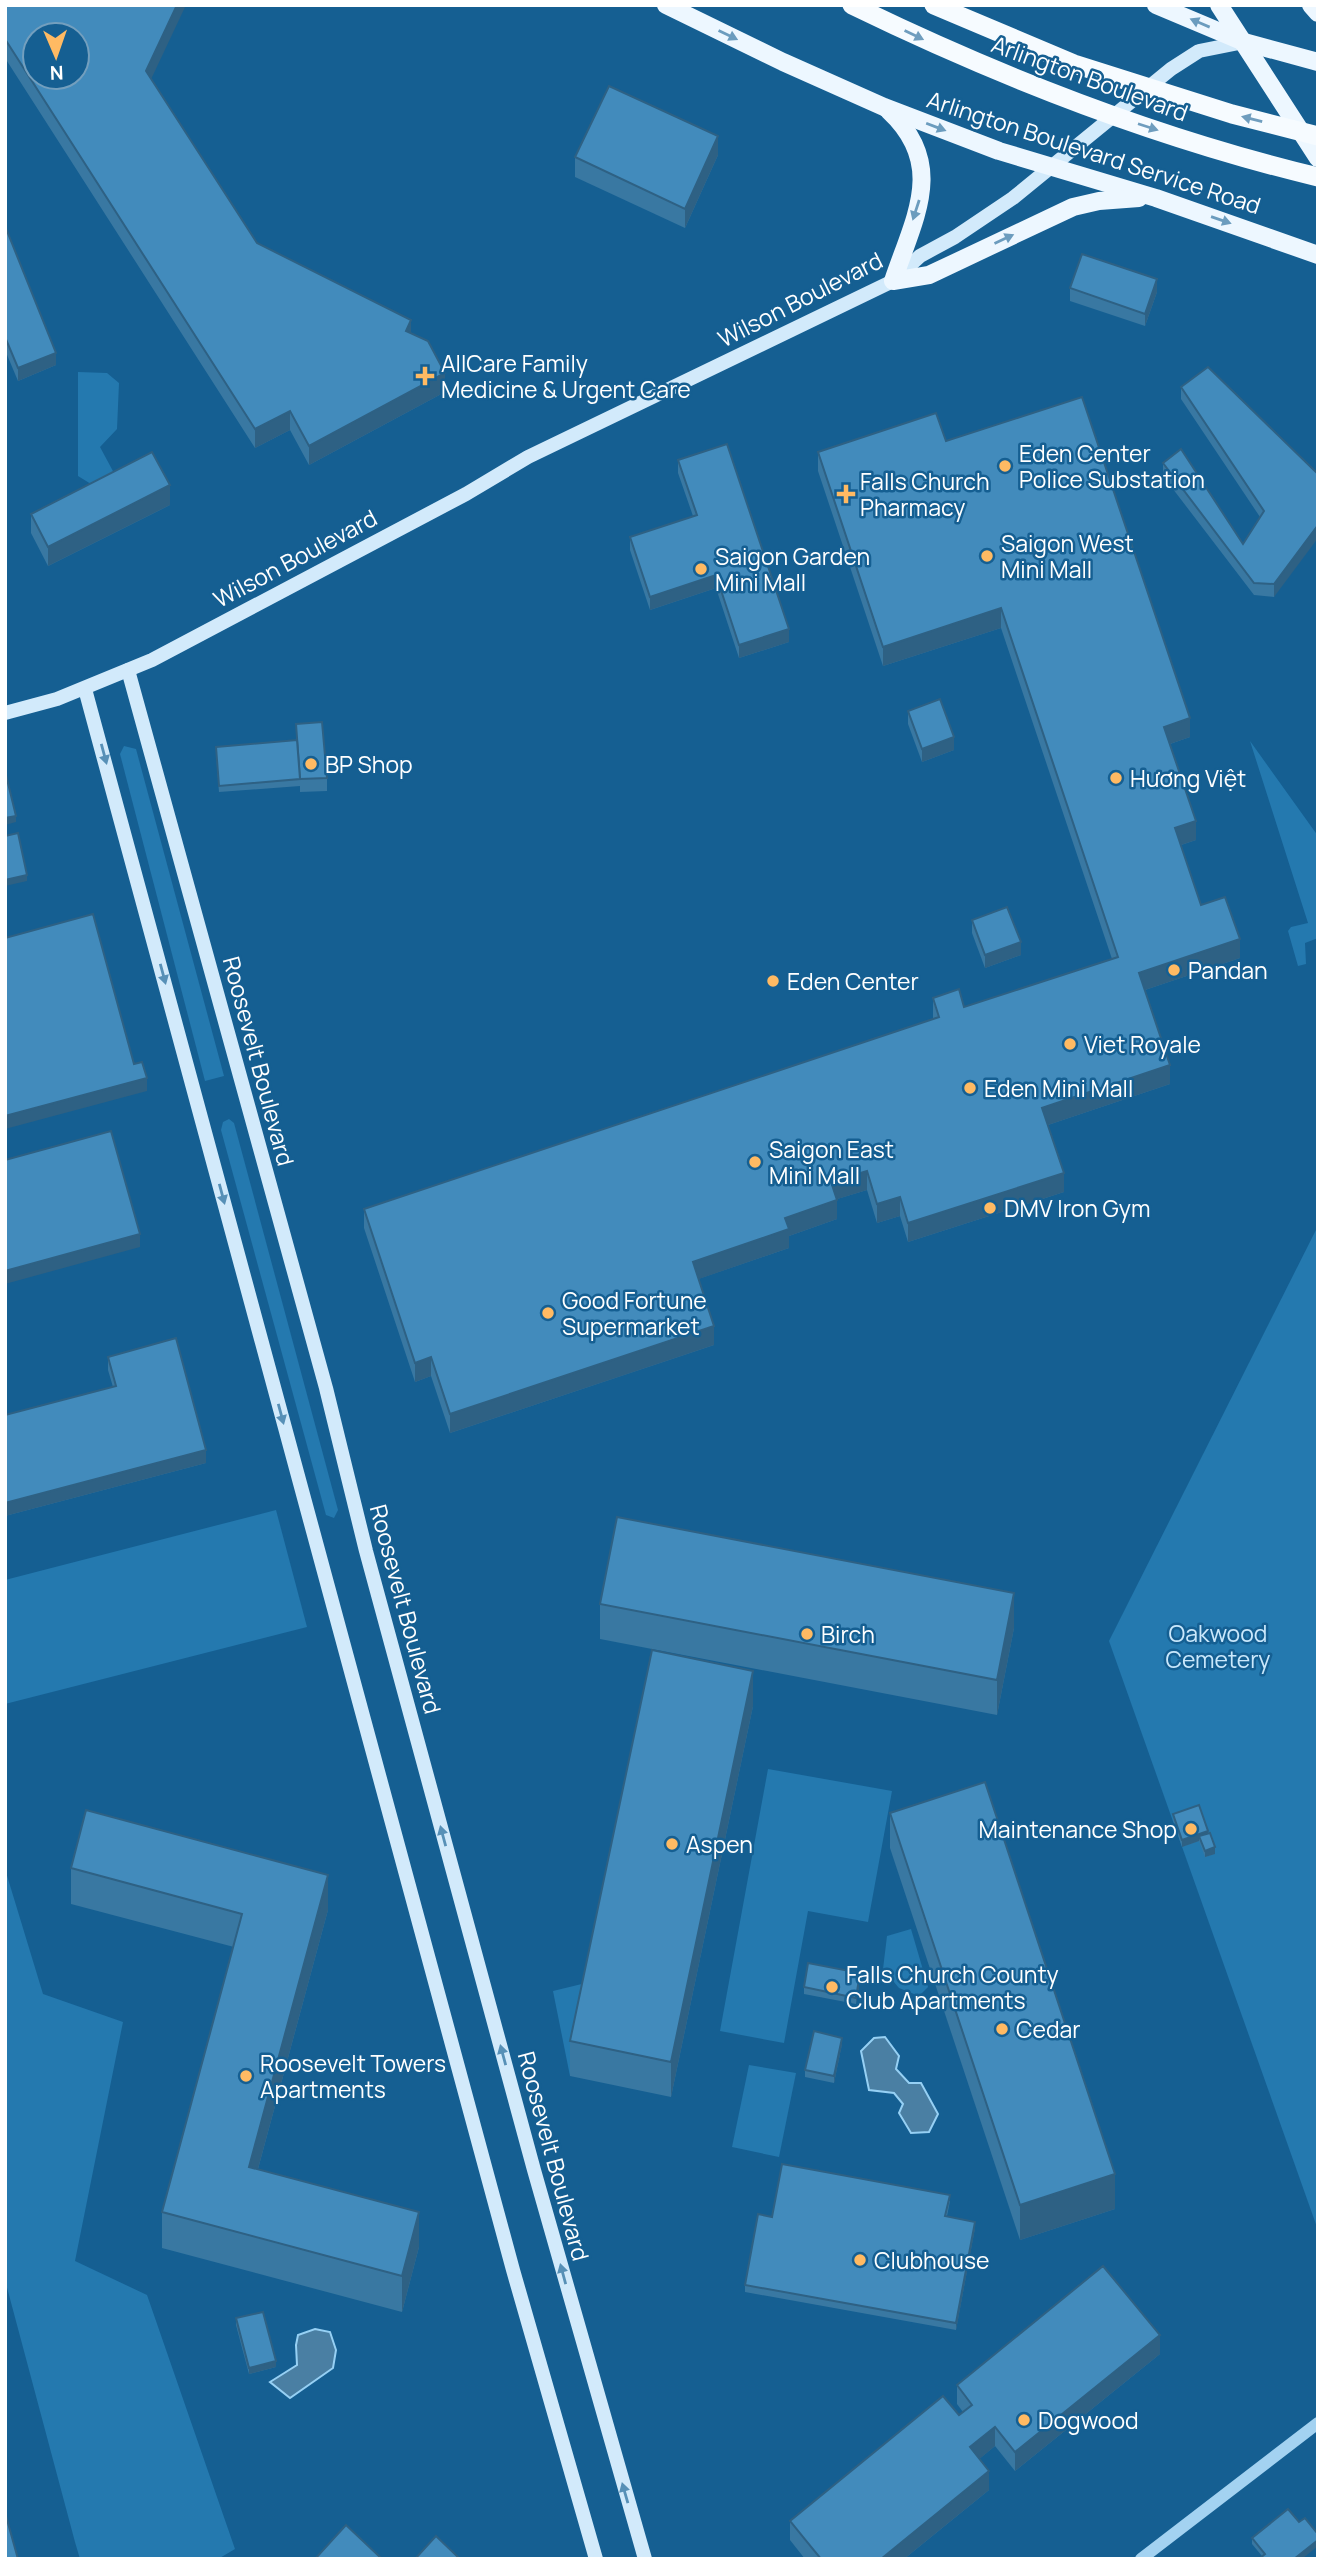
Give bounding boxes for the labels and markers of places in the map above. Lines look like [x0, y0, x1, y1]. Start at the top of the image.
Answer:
place label: AllCare Family Medicine & Urgent Care [441, 347, 691, 405]
marker: AllCare Family Medicine & Urgent Care [415, 366, 435, 386]
place label: Eden Center Police Substation [1019, 437, 1205, 495]
marker: Eden Center Police Substation [997, 458, 1013, 474]
place label: Falls Church Pharmacy [860, 465, 990, 523]
marker: Falls Church Pharmacy [838, 486, 854, 502]
place label: Saigon West Mini Mall [1001, 527, 1134, 585]
place label: Saigon Garden Mini Mall [715, 540, 870, 598]
marker: Saigon West Mini Mall [979, 548, 995, 564]
marker: Saigon Garden Mini Mall [693, 561, 709, 577]
place label: BP Shop [325, 748, 413, 780]
marker: BP Shop [303, 756, 319, 772]
place label: Hương Việt [1130, 762, 1246, 794]
marker: Hương Việt [1108, 770, 1124, 786]
place label: Pandan [1188, 954, 1268, 986]
marker: Pandan [1166, 962, 1182, 978]
place label: Eden Center [787, 965, 919, 997]
marker: Eden Center [765, 973, 781, 989]
place label: Viet Royale [1084, 1028, 1201, 1060]
marker: Viet Royale [1062, 1036, 1078, 1052]
place label: Eden Mini Mall [984, 1072, 1133, 1104]
marker: Eden Mini Mall [962, 1080, 978, 1096]
place label: Saigon East Mini Mall [769, 1133, 894, 1191]
marker: Saigon East Mini Mall [747, 1154, 763, 1170]
place label: DMV Iron Gym [1004, 1192, 1150, 1224]
marker: DMV Iron Gym [982, 1200, 998, 1216]
place label: Good Fortune Supermarket [562, 1284, 707, 1342]
marker: Good Fortune Supermarket [540, 1305, 556, 1321]
place label: Birch [821, 1618, 875, 1650]
marker: Birch [799, 1626, 815, 1642]
place label: Maintenance Shop [978, 1813, 1177, 1845]
marker: Maintenance Shop [1183, 1821, 1199, 1837]
place label: Aspen [686, 1828, 753, 1860]
marker: Aspen [664, 1836, 680, 1852]
place label: Falls Church County Club Apartments [846, 1958, 1059, 2016]
marker: Falls Church County Club Apartments [824, 1979, 840, 1995]
place label: Cedar [1016, 2013, 1081, 2045]
marker: Cedar [994, 2021, 1010, 2037]
place label: Roosevelt Towers Apartments [260, 2047, 446, 2105]
marker: Roosevelt Towers Apartments [238, 2068, 254, 2084]
place label: Clubhouse [874, 2244, 990, 2276]
marker: Clubhouse [852, 2252, 868, 2268]
place label: Dogwood [1038, 2404, 1139, 2436]
marker: Dogwood [1016, 2412, 1032, 2428]

